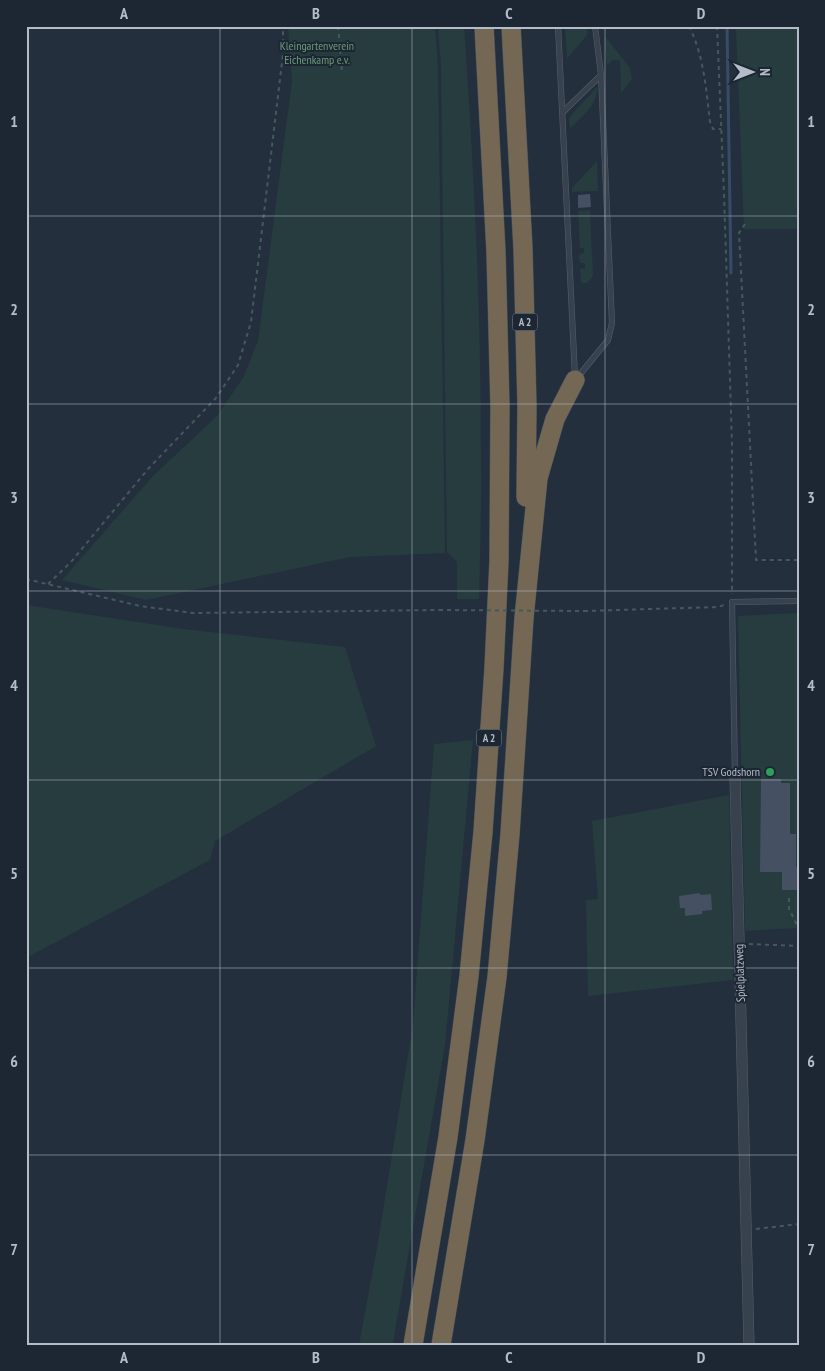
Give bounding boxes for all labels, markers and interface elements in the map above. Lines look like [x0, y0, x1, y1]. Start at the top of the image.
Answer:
text: A [119, 3, 129, 23]
text: B [312, 3, 320, 23]
text: C [505, 3, 513, 23]
text: D [697, 3, 706, 23]
park label: Kleingartenverein Eichenkamp e.v. [280, 38, 354, 67]
north arrow [728, 48, 778, 98]
text: N [756, 68, 774, 76]
text: 1 [10, 111, 18, 131]
text: 1 [807, 111, 815, 131]
text: 2 [10, 299, 18, 319]
text: 2 [807, 299, 815, 319]
road number: A 2 [512, 314, 538, 331]
text: 3 [10, 487, 18, 507]
text: 3 [807, 487, 815, 507]
text: 4 [10, 675, 18, 695]
text: 4 [807, 675, 815, 695]
road number: A 2 [476, 730, 502, 746]
place label: TSV Godshorn [702, 764, 760, 779]
marker: TSV Godshorn [764, 766, 776, 778]
text: 5 [10, 863, 18, 883]
text: 5 [807, 863, 815, 883]
street label: Spielplatzweg [731, 944, 748, 1002]
text: 6 [10, 1051, 18, 1071]
text: 6 [807, 1051, 815, 1071]
text: 7 [10, 1239, 18, 1259]
text: 7 [807, 1239, 815, 1259]
text: A [119, 1347, 129, 1367]
text: B [312, 1347, 320, 1367]
text: C [505, 1347, 513, 1367]
text: D [697, 1347, 706, 1367]

